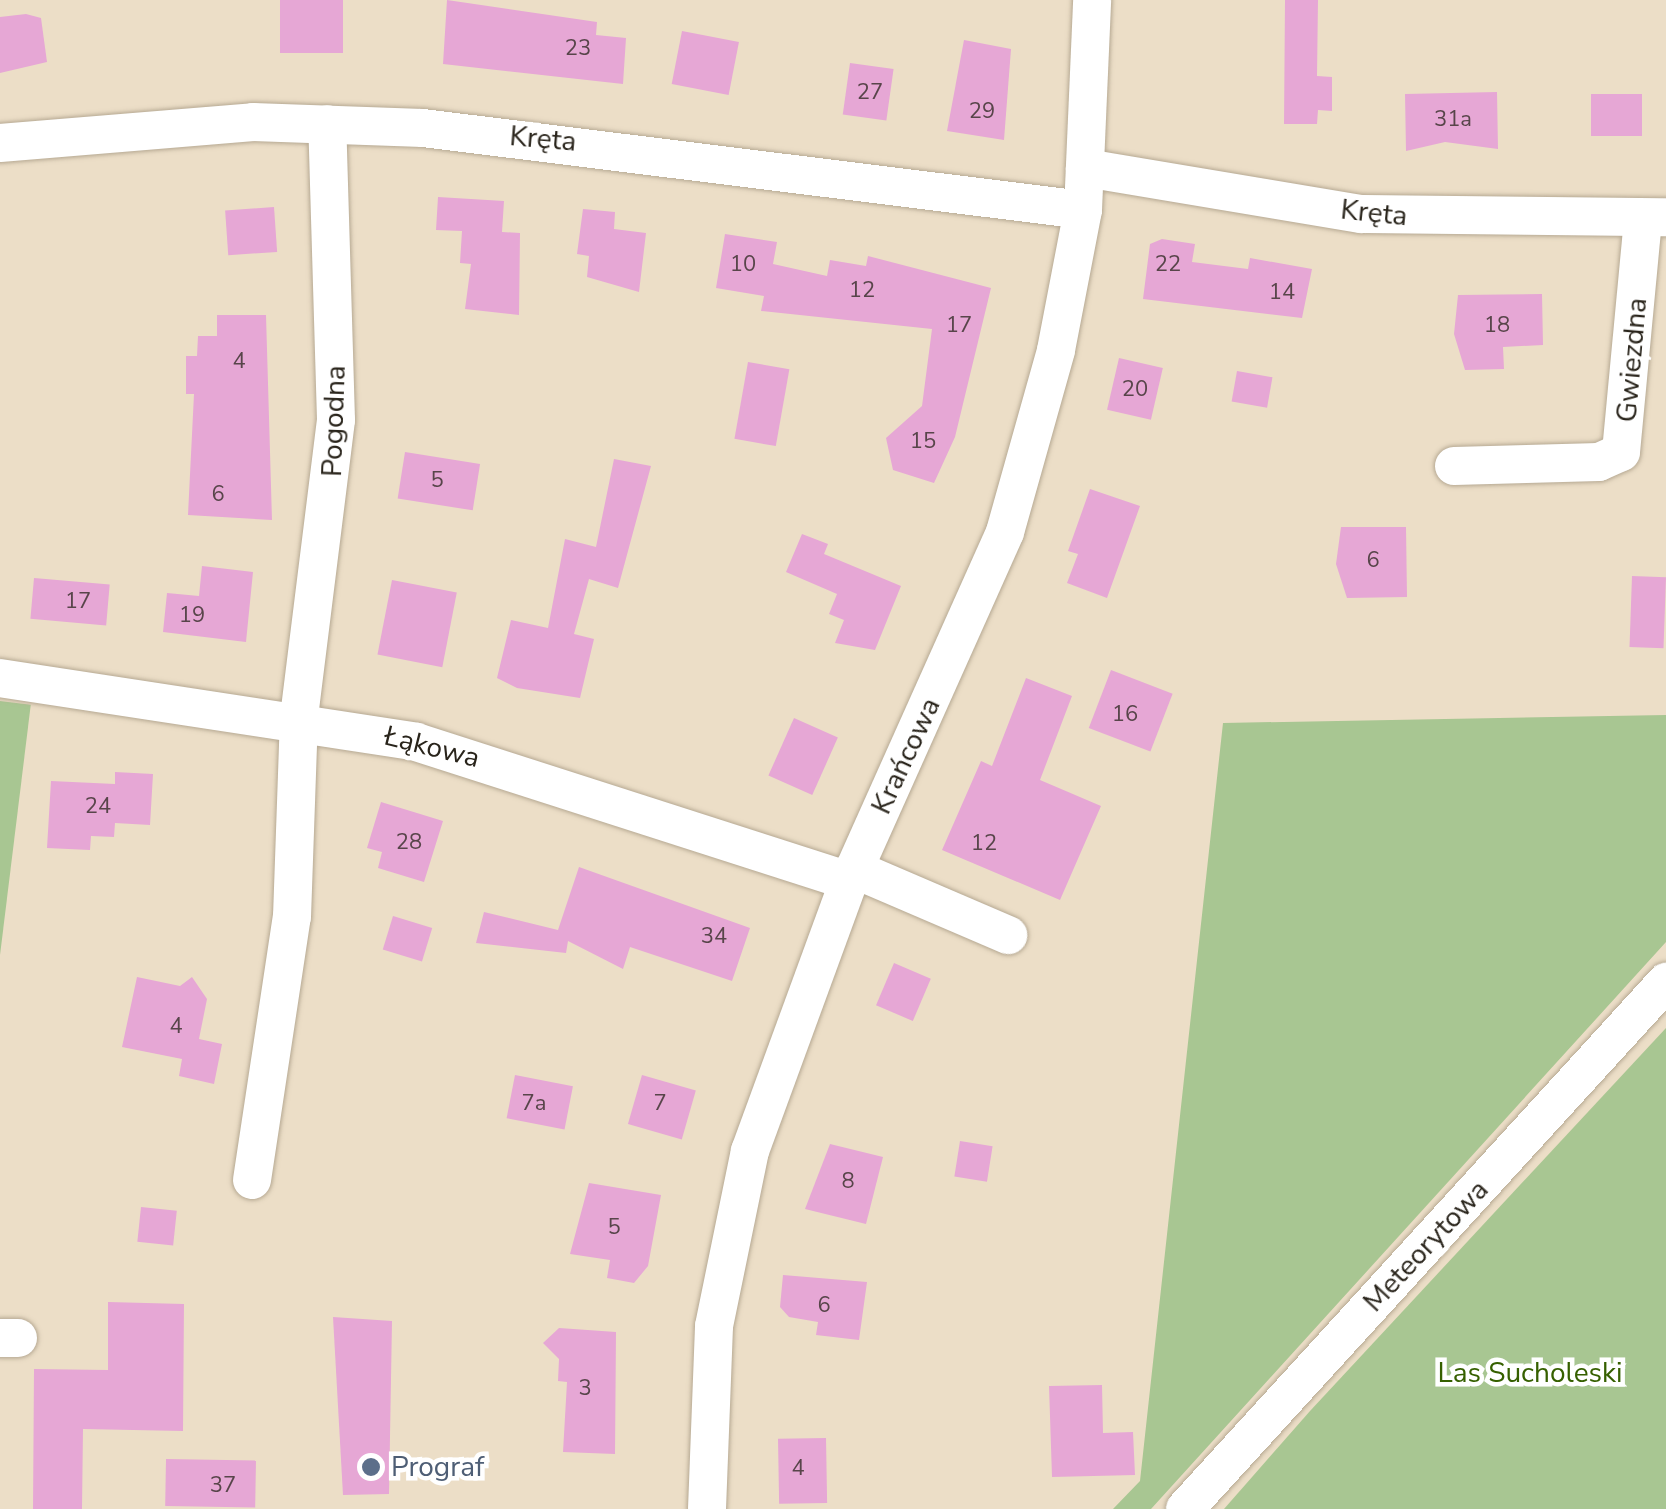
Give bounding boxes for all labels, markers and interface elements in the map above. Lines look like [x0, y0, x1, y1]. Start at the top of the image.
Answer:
house number: 23 [565, 36, 591, 62]
house number: 27 [857, 80, 883, 106]
house number: 29 [969, 99, 995, 125]
house number: 31a [1434, 107, 1472, 133]
street label: Kręta [508, 119, 578, 159]
street label: Kręta [1339, 193, 1409, 233]
house number: 10 [730, 252, 756, 278]
house number: 22 [1155, 252, 1181, 278]
house number: 12 [849, 278, 875, 304]
house number: 14 [1269, 280, 1295, 306]
street label: Gwiezdna [1610, 296, 1654, 424]
house number: 17 [946, 313, 972, 339]
house number: 18 [1484, 313, 1510, 339]
house number: 4 [232, 349, 246, 375]
street label: Pogodna [315, 365, 353, 477]
house number: 20 [1122, 377, 1148, 403]
house number: 15 [910, 429, 936, 455]
house number: 5 [430, 468, 444, 494]
house number: 6 [211, 482, 225, 508]
house number: 6 [1366, 548, 1380, 574]
house number: 17 [65, 589, 91, 615]
house number: 19 [179, 603, 205, 629]
street label: Krańcowa [865, 693, 947, 819]
house number: 16 [1112, 702, 1138, 728]
street label: Łąkowa [381, 719, 483, 775]
house number: 24 [85, 794, 111, 820]
house number: 28 [396, 830, 422, 856]
house number: 12 [971, 831, 997, 857]
house number: 34 [701, 924, 727, 950]
house number: 4 [169, 1014, 183, 1040]
house number: 7a [522, 1091, 546, 1117]
house number: 7 [653, 1091, 667, 1117]
house number: 8 [841, 1169, 855, 1195]
street label: Meteorytowa [1357, 1173, 1495, 1319]
house number: 5 [607, 1215, 621, 1241]
house number: 6 [817, 1293, 831, 1319]
park label: Las Sucholeski [1437, 1356, 1623, 1390]
house number: 3 [578, 1376, 592, 1402]
place label: Prograf [391, 1450, 484, 1484]
marker: Prograf [360, 1456, 382, 1478]
house number: 4 [791, 1456, 805, 1482]
house number: 37 [210, 1473, 236, 1499]

